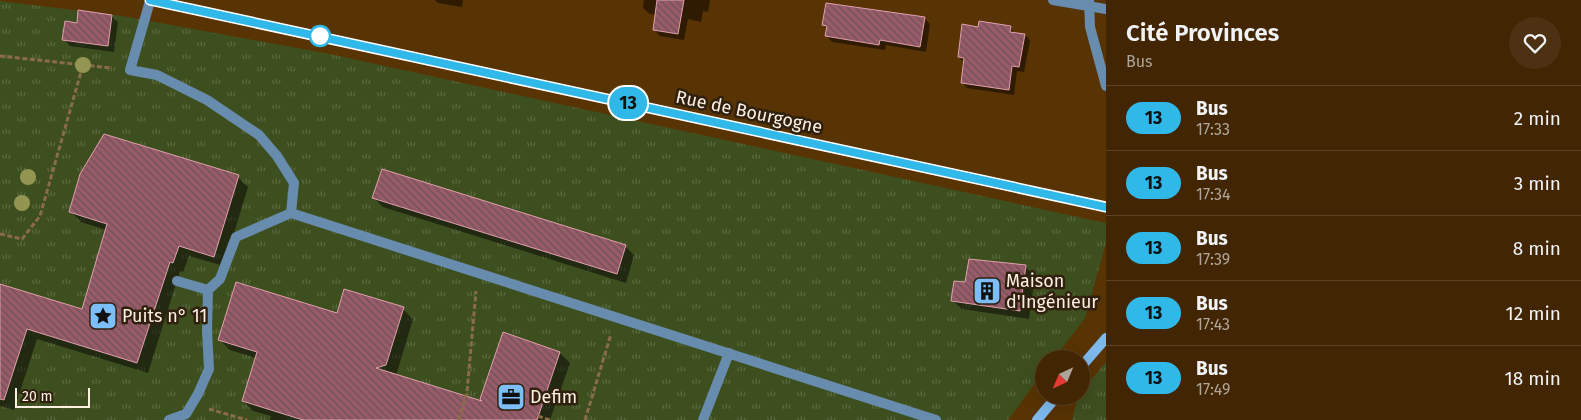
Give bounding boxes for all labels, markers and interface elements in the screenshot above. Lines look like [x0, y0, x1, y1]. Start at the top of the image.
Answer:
button: heart [1509, 17, 1561, 69]
text: Cité Provinces [1126, 19, 1279, 47]
unlabelled marker [309, 25, 331, 47]
text: Bus [1126, 52, 1153, 71]
street label: Rue de Bourgogne [674, 86, 824, 138]
line badge: 13 [606, 87, 650, 119]
text: 13 [619, 92, 637, 114]
text: Bus [1196, 97, 1228, 120]
text: 13 [1145, 107, 1162, 129]
text: 2 min [1514, 107, 1561, 130]
text: 17:33 [1196, 120, 1230, 139]
text: Bus [1196, 162, 1228, 185]
text: 13 [1145, 172, 1162, 194]
text: 3 min [1514, 172, 1561, 195]
text: 17:34 [1196, 185, 1230, 204]
text: Bus [1196, 227, 1228, 250]
text: 13 [1145, 237, 1162, 259]
text: 8 min [1513, 237, 1561, 260]
text: 17:39 [1196, 250, 1230, 269]
place label: Maison d'Ingénieur [1006, 270, 1098, 313]
building icon: Maison d'Ingénieur [972, 276, 1002, 306]
text: Bus [1196, 292, 1228, 315]
place icon: Puits n° 11 [88, 301, 118, 331]
text: 13 [1145, 302, 1162, 324]
text: 12 min [1506, 302, 1561, 325]
place label: Puits n° 11 [122, 305, 207, 327]
text: 17:43 [1196, 315, 1230, 334]
north arrow [1035, 350, 1090, 405]
map controls [1035, 350, 1090, 405]
text: Bus [1196, 357, 1228, 380]
text: 13 [1145, 367, 1162, 389]
text: 18 min [1504, 367, 1561, 390]
text: 17:49 [1196, 380, 1230, 399]
office icon: Defim [496, 382, 526, 412]
scale bar [15, 385, 90, 408]
place label: Defim [530, 386, 577, 408]
text: 20 m [22, 388, 52, 405]

